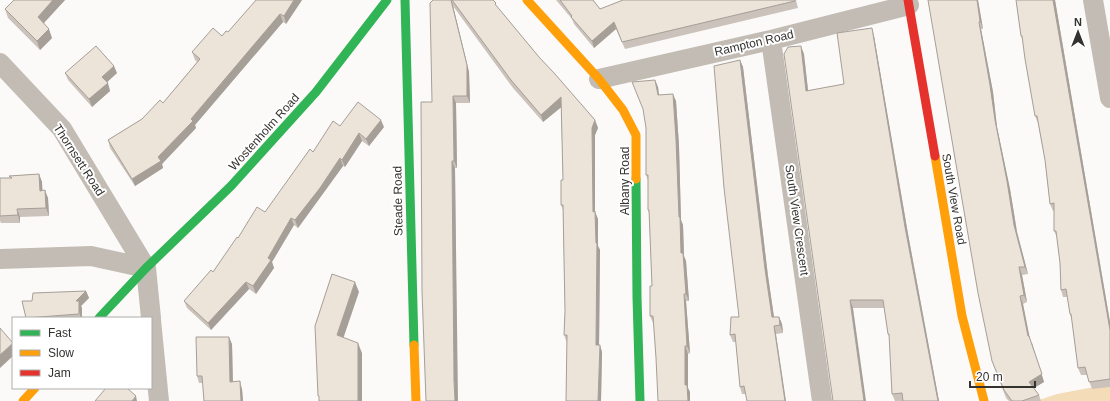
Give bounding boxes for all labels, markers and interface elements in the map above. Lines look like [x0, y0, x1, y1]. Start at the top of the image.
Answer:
north arrow [1058, 12, 1098, 52]
text: N [1074, 16, 1082, 28]
street label: Rampton Road [713, 27, 795, 59]
street label: Wostenholm Road [226, 91, 302, 173]
street label: Thornsett Road [51, 122, 107, 198]
street label: Albany Road [618, 147, 632, 215]
street label: South View Road [939, 152, 969, 246]
street label: South View Crescent [782, 164, 812, 277]
street label: Steade Road [390, 166, 406, 236]
legend [12, 317, 152, 389]
text: Fast [48, 326, 72, 340]
text: Slow [48, 346, 74, 360]
scale bar [970, 363, 1035, 389]
text: Jam [48, 366, 71, 380]
text: 20 m [976, 370, 1003, 384]

